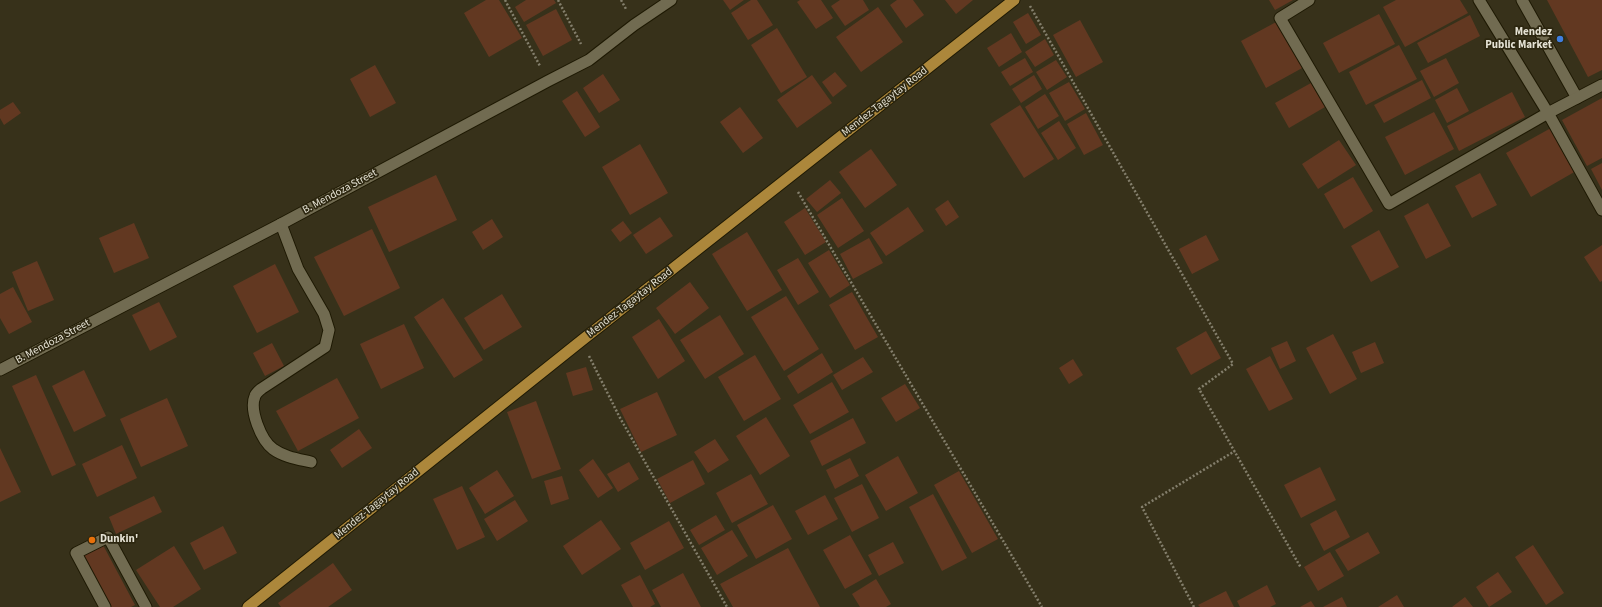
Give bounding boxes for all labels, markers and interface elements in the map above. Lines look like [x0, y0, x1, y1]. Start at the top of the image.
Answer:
place label: Mendez Public Market [1485, 26, 1552, 52]
marker: Mendez Public Market [1555, 34, 1565, 44]
street label: Mendez-Tagaytay Road [840, 64, 930, 140]
street label: B. Mendoza Street [300, 167, 380, 217]
street label: Mendez-Tagaytay Road [585, 265, 675, 341]
street label: B. Mendoza Street [13, 317, 93, 367]
street label: Mendez-Tagaytay Road [332, 466, 422, 542]
place label: Dunkin' [100, 533, 138, 547]
marker: Dunkin' [87, 535, 97, 545]

